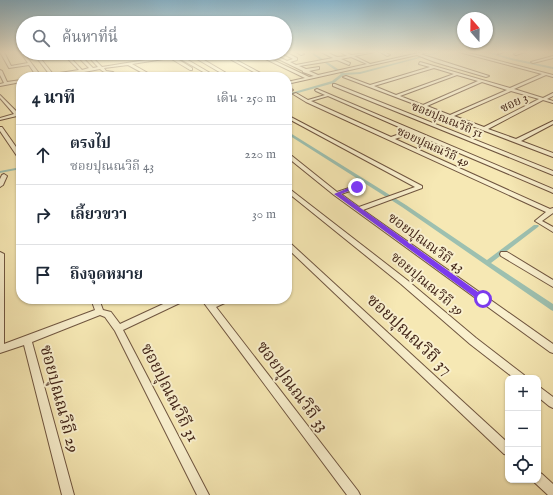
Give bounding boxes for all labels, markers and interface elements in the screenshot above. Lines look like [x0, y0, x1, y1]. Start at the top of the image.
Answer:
north arrow [457, 12, 493, 48]
search box [16, 16, 292, 60]
icon: search [30, 27, 52, 49]
text: ค้นหาที่นี่ [62, 28, 118, 47]
text: 4 นาที [32, 88, 75, 109]
text: เดิน · 250 m [216, 90, 276, 107]
street label: ซอย 3 [498, 90, 530, 116]
street label: ซอยปุณณวิถี 51 [409, 99, 485, 141]
street label: ซอยปุณณวิถี 49 [394, 124, 472, 170]
text: ตรงไป [70, 134, 111, 153]
icon: ahead [32, 144, 54, 166]
text: 220 m [245, 146, 276, 163]
text: ซอยปุณณวิถี 43 [70, 158, 154, 175]
route end [348, 178, 366, 196]
icon: right [32, 204, 54, 226]
text: เลี้ยวขวา [70, 205, 127, 224]
text: 30 m [252, 206, 276, 223]
street label: ซอยปุณณวิถี 43 [384, 209, 468, 277]
street label: ซอยปุณณวิถี 39 [387, 248, 467, 320]
icon: arrive [32, 264, 54, 286]
text: ถึงจุดหมาย [70, 265, 143, 284]
street label: ซอยปุณณวิถี 37 [362, 290, 456, 380]
route start [474, 290, 492, 308]
street label: ซอยปุณณวิถี 33 [251, 338, 333, 436]
street label: ซอยปุณณวิถี 31 [135, 340, 203, 446]
street label: ซอยปุณณวิถี 29 [35, 343, 83, 455]
map controls [505, 375, 541, 483]
button: + [505, 375, 541, 411]
button: − [505, 411, 541, 447]
button: locate [505, 447, 541, 483]

